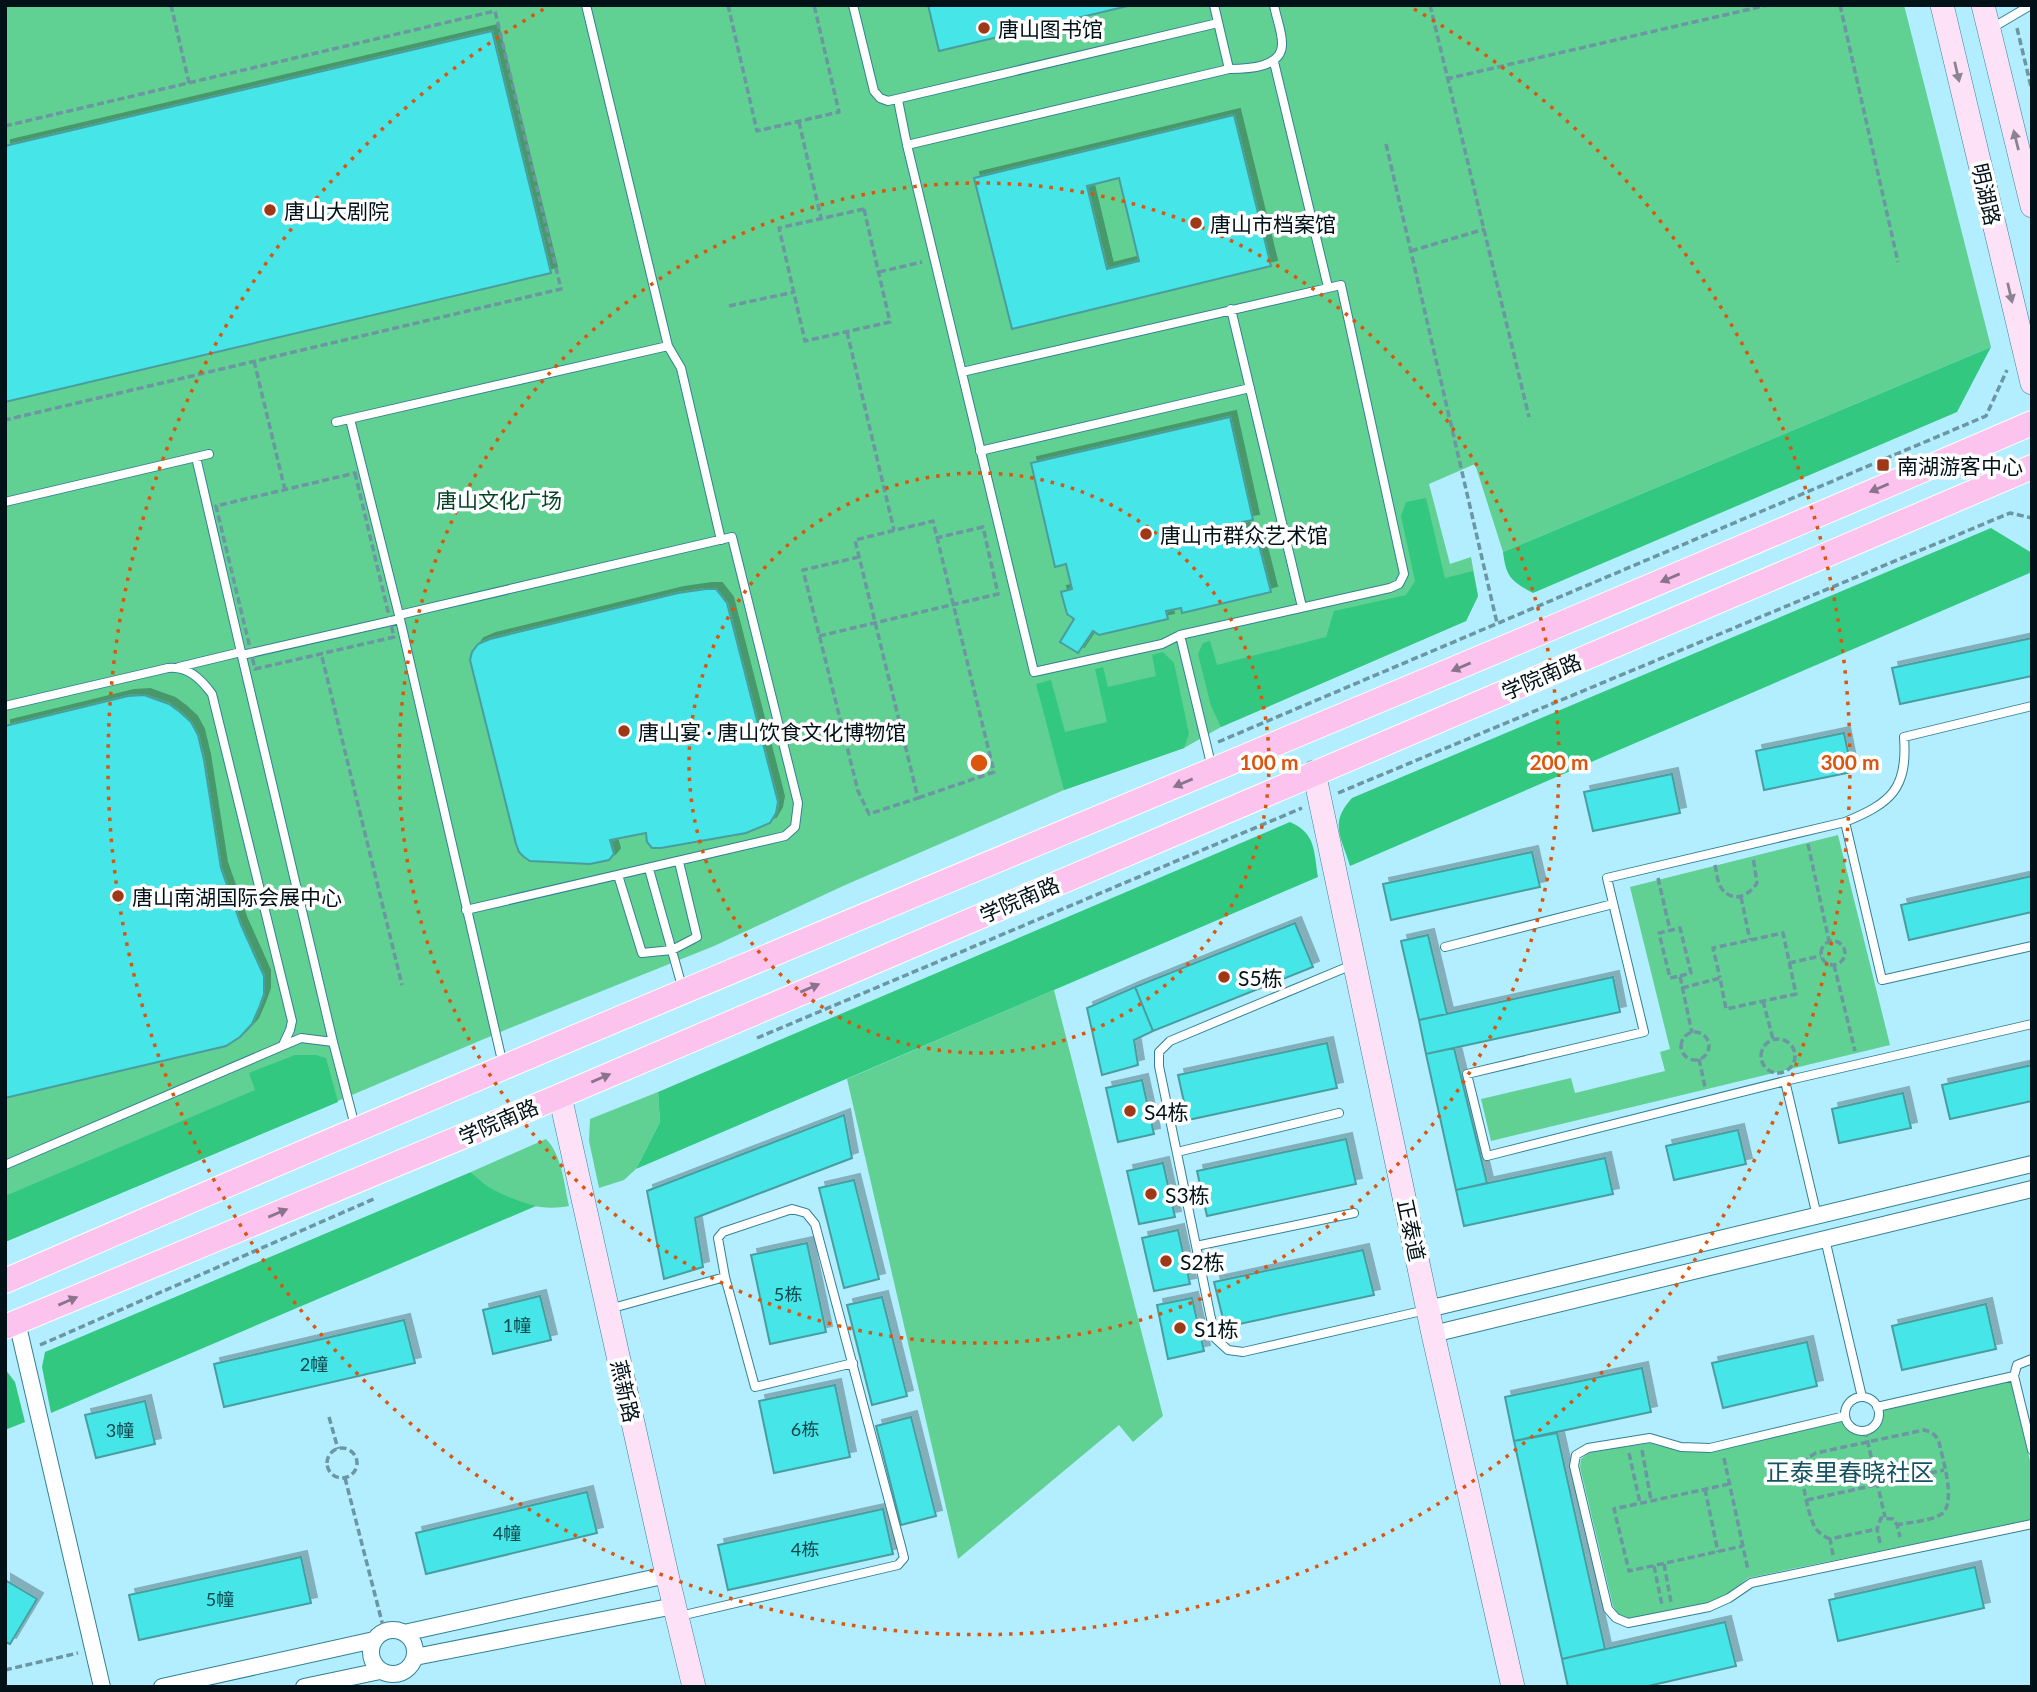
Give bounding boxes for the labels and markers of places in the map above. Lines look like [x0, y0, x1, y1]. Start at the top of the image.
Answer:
place label: 唐山图书馆 [998, 16, 1103, 41]
marker: 唐山图书馆 [976, 20, 992, 36]
place label: 唐山大剧院 [284, 198, 389, 223]
marker: 唐山大剧院 [262, 202, 278, 218]
place label: 唐山市档案馆 [1210, 211, 1336, 236]
marker: 唐山市档案馆 [1188, 215, 1204, 231]
place label: 南湖游客中心 [1897, 453, 2023, 478]
marker: 南湖游客中心 [1875, 457, 1891, 473]
place label: 唐山市群众艺术馆 [1160, 522, 1328, 547]
marker: 唐山市群众艺术馆 [1138, 526, 1154, 542]
place label: 唐山宴 · 唐山饮食文化博物馆 [638, 719, 906, 744]
marker: 唐山宴 · 唐山饮食文化博物馆 [616, 723, 632, 739]
centre of rings [967, 751, 991, 775]
place label: 唐山南湖国际会展中心 [132, 884, 342, 909]
marker: 唐山南湖国际会展中心 [110, 888, 126, 904]
place label: S5栋 [1238, 965, 1283, 990]
marker: S5栋 [1216, 969, 1232, 985]
place label: S4栋 [1144, 1099, 1189, 1124]
marker: S4栋 [1122, 1103, 1138, 1119]
place label: S3栋 [1165, 1182, 1210, 1207]
marker: S3栋 [1143, 1186, 1159, 1202]
place label: S2栋 [1180, 1249, 1225, 1274]
marker: S2栋 [1158, 1253, 1174, 1269]
place label: S1栋 [1194, 1316, 1239, 1341]
marker: S1栋 [1172, 1320, 1188, 1336]

